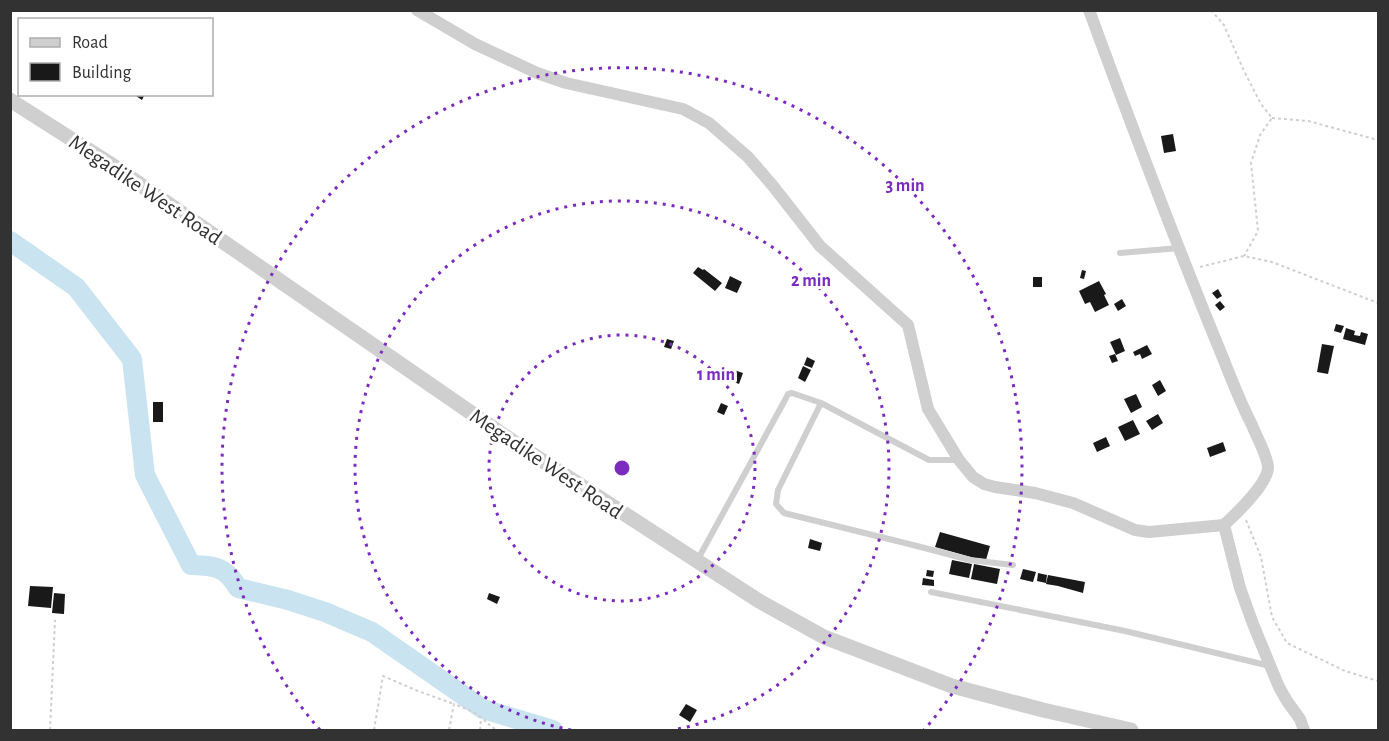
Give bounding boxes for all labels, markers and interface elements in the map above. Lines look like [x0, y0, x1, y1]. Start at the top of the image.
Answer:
legend [18, 18, 213, 96]
text: Road [72, 34, 108, 52]
text: Building [72, 64, 132, 82]
street label: Megadike West Road [65, 131, 226, 249]
text: 3 min [885, 177, 925, 195]
text: 2 min [791, 272, 831, 290]
text: 1 min [697, 366, 735, 384]
street label: Megadike West Road [466, 405, 627, 523]
centre of rings [612, 458, 632, 478]

